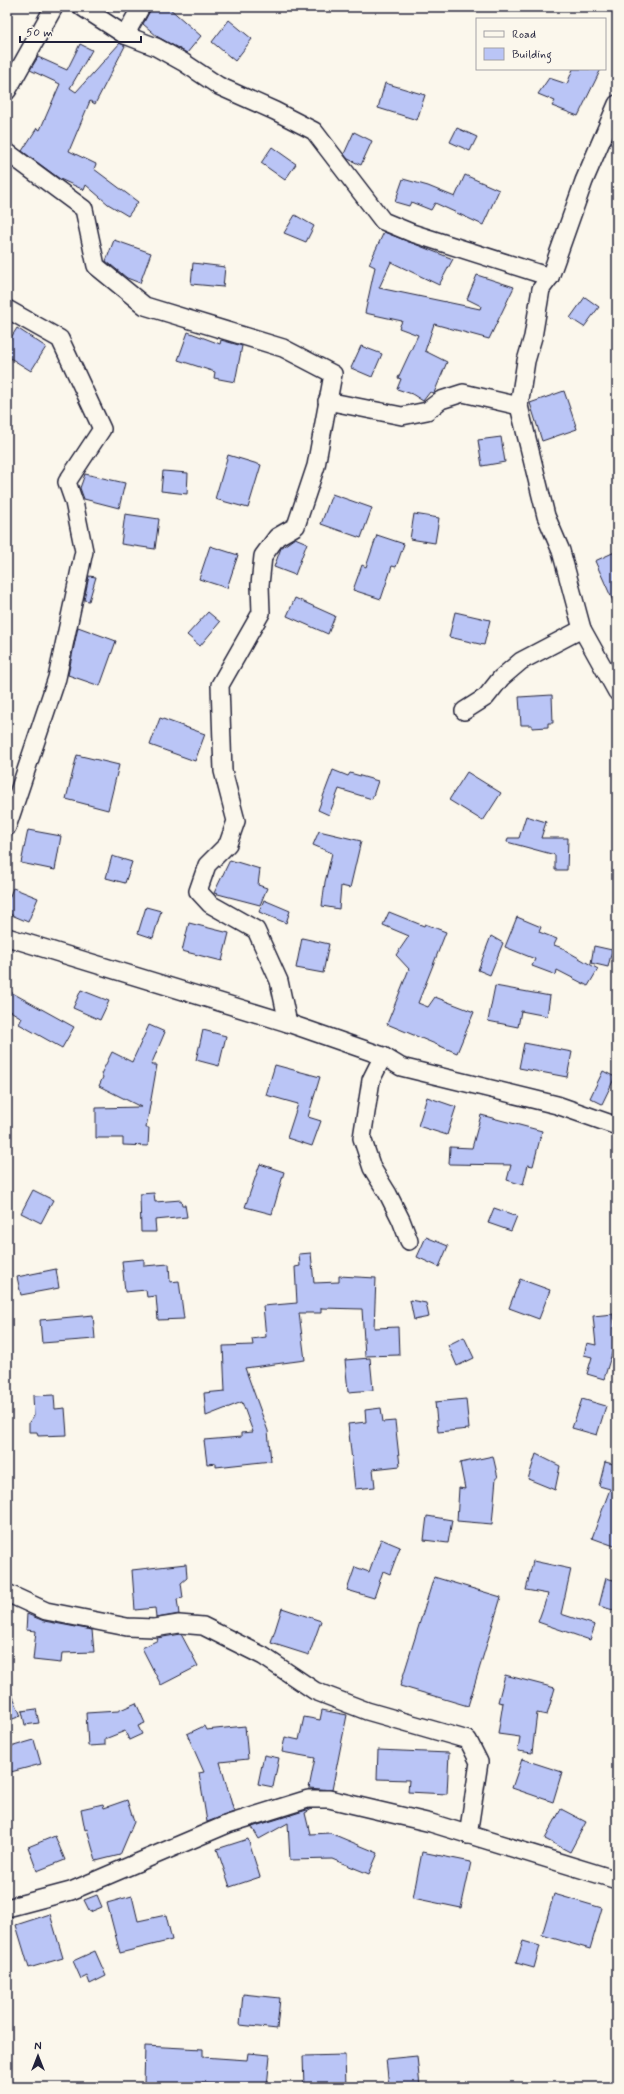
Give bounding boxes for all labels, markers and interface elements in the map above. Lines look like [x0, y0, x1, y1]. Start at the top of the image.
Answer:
scale bar [20, 18, 141, 44]
legend [476, 18, 606, 70]
text: 50 m [26, 25, 53, 41]
text: Road [512, 27, 536, 43]
text: Building [512, 47, 552, 64]
north arrow [18, 2036, 58, 2076]
text: N [34, 2040, 42, 2054]

